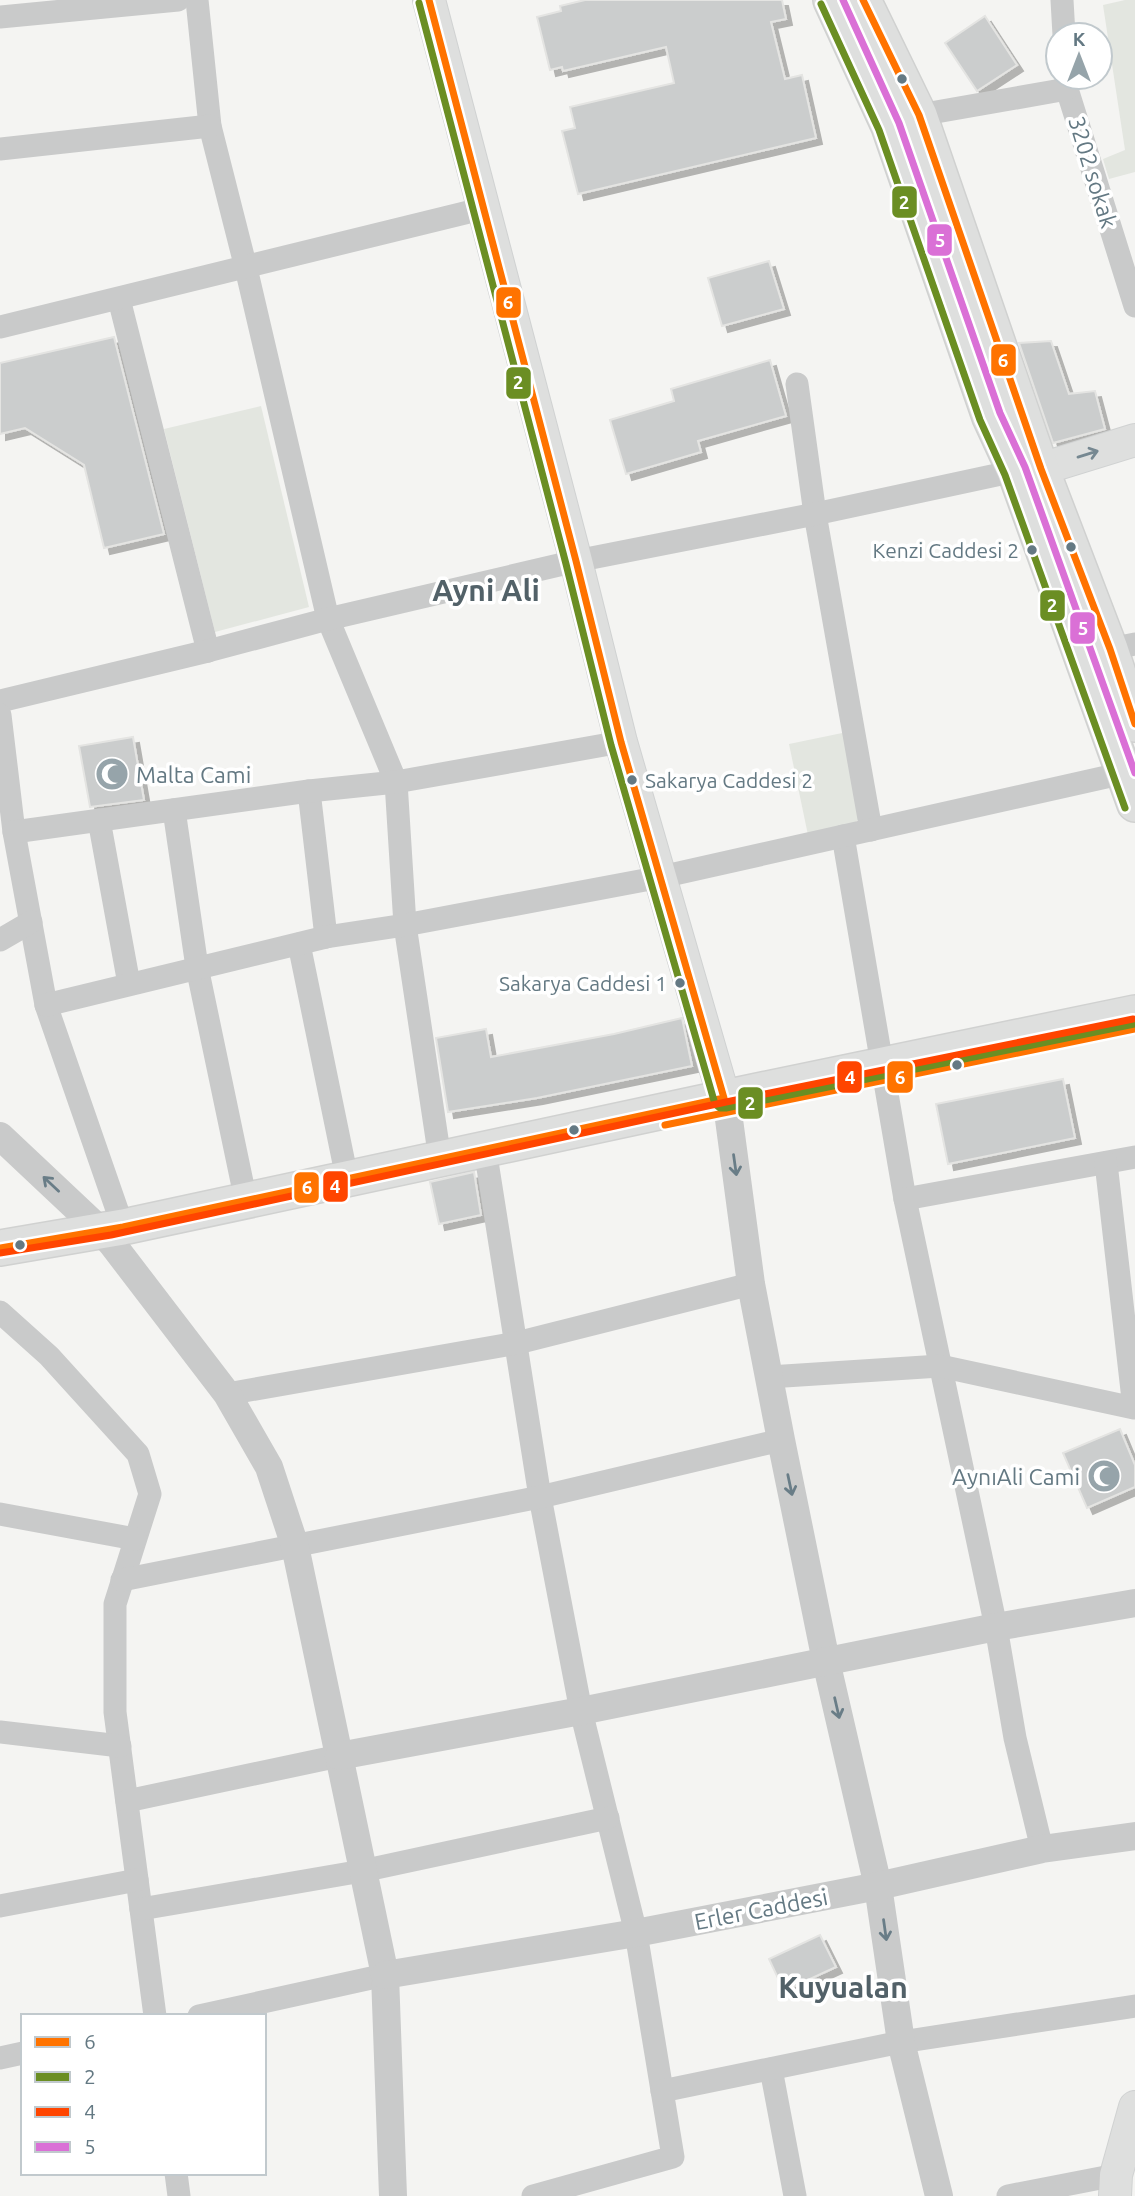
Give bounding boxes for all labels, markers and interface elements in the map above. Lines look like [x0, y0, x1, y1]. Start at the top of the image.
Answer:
north arrow [1044, 21, 1114, 91]
text: K [1073, 28, 1086, 50]
unlabelled marker [895, 72, 909, 86]
street label: 3202 sokak [1064, 113, 1122, 231]
line badge: 2 [891, 185, 918, 219]
text: 2 [899, 191, 909, 213]
line badge: 5 [926, 223, 953, 257]
text: 5 [935, 229, 945, 251]
line badge: 6 [495, 286, 522, 319]
text: 6 [503, 291, 513, 313]
line badge: 6 [990, 343, 1017, 377]
text: 6 [998, 349, 1008, 371]
line badge: 2 [505, 366, 532, 400]
text: 2 [513, 371, 523, 393]
one-way arrow [1077, 447, 1099, 460]
place label: Kenzi Caddesi 2 [873, 538, 1019, 562]
unlabelled marker [1064, 540, 1078, 554]
marker: Kenzi Caddesi 2 [1025, 543, 1039, 557]
district label: Ayni Ali [432, 573, 540, 607]
line badge: 2 [1039, 589, 1066, 622]
text: 2 [1047, 594, 1057, 616]
line badge: 5 [1069, 611, 1096, 645]
text: 5 [1078, 617, 1088, 639]
mosque icon: Malta Cami [93, 755, 131, 793]
place label: Malta Cami [136, 762, 251, 787]
place label: Sakarya Caddesi 2 [645, 768, 813, 792]
marker: Sakarya Caddesi 2 [625, 773, 639, 787]
place label: Sakarya Caddesi 1 [499, 971, 667, 995]
marker: Sakarya Caddesi 1 [673, 976, 687, 990]
unlabelled marker [950, 1058, 964, 1072]
line badge: 4 [836, 1060, 863, 1094]
line badge: 6 [886, 1060, 914, 1094]
text: 4 [845, 1066, 856, 1088]
text: 6 [895, 1066, 905, 1088]
line badge: 2 [737, 1086, 764, 1120]
text: 2 [745, 1092, 755, 1114]
unlabelled marker [567, 1123, 581, 1137]
one-way arrow [729, 1153, 742, 1175]
line badge: 4 [322, 1170, 349, 1203]
line badge: 6 [293, 1171, 320, 1204]
text: 4 [330, 1175, 341, 1197]
one-way arrow [42, 1176, 60, 1192]
text: 6 [302, 1176, 312, 1198]
unlabelled marker [13, 1238, 27, 1252]
mosque icon: AynıAli Cami [1085, 1457, 1123, 1495]
place label: AynıAli Cami [952, 1464, 1080, 1489]
one-way arrow [783, 1473, 797, 1496]
one-way arrow [830, 1696, 844, 1719]
street label: Erler Caddesi [692, 1884, 830, 1934]
one-way arrow [878, 1918, 891, 1941]
district label: Kuyualan [778, 1970, 908, 2004]
legend [21, 2014, 266, 2175]
text: 6 [84, 2029, 96, 2053]
text: 2 [84, 2064, 96, 2088]
text: 4 [84, 2099, 96, 2123]
text: 5 [84, 2134, 96, 2158]

